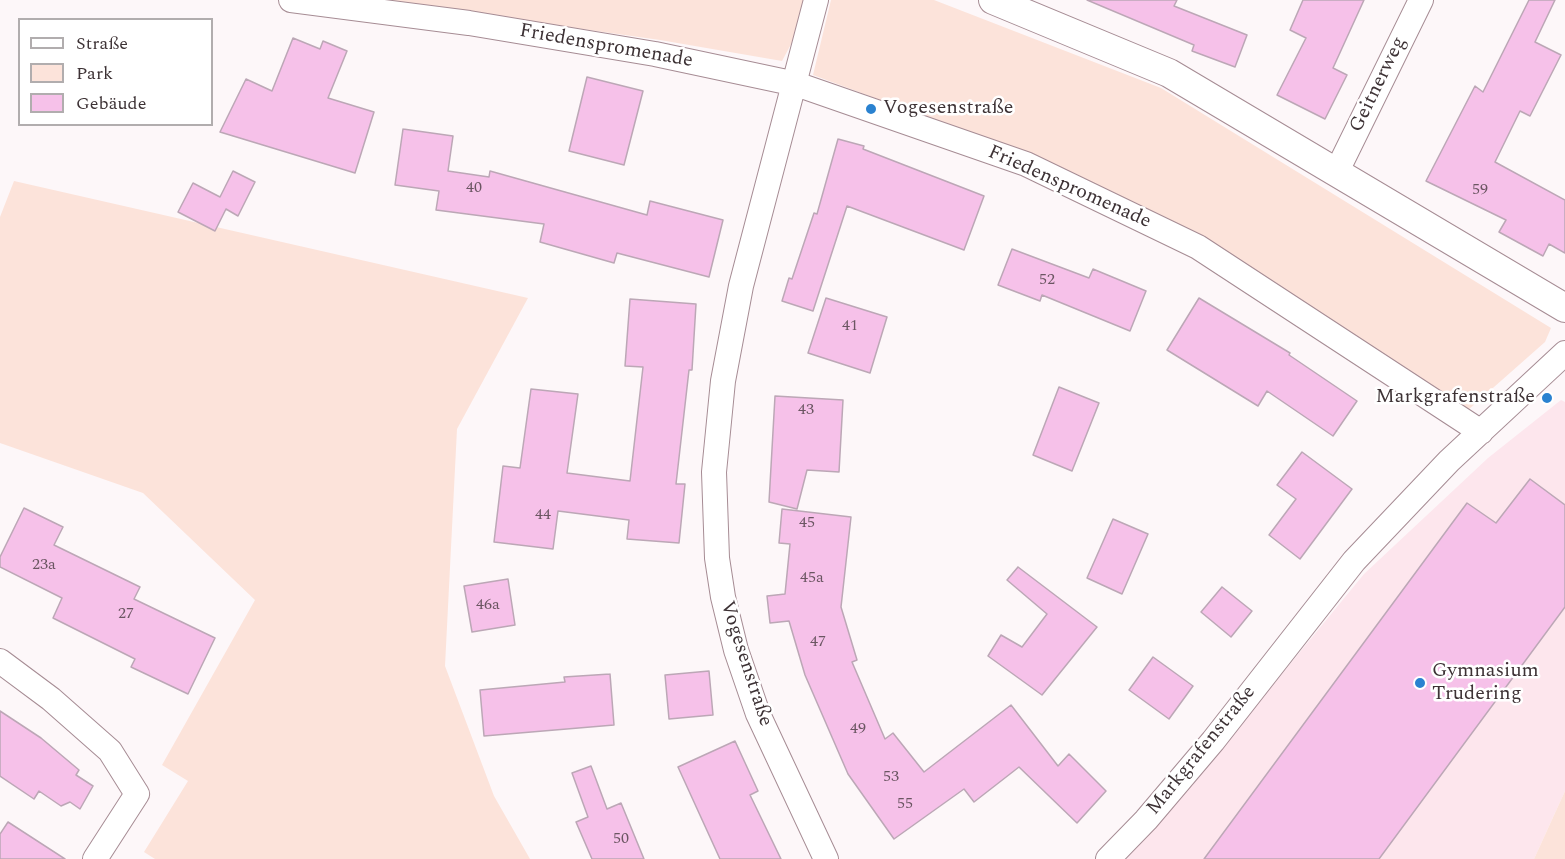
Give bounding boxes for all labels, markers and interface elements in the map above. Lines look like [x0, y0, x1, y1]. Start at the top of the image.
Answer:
legend [18, 18, 213, 126]
street label: Friedenspromenade [517, 20, 695, 74]
text: Straße [76, 30, 128, 57]
street label: Geitnerweg [1346, 33, 1412, 137]
text: Park [76, 60, 113, 87]
text: Gebäude [76, 90, 146, 117]
place label: Vogesenstraße [883, 97, 1013, 121]
marker: Vogesenstraße [864, 102, 878, 116]
street label: Friedenspromenade [984, 141, 1154, 235]
house number: 40 [466, 179, 482, 199]
house number: 59 [1472, 181, 1488, 201]
house number: 52 [1039, 271, 1055, 291]
house number: 41 [842, 317, 858, 337]
place label: Markgrafenstraße [1376, 386, 1535, 410]
marker: Markgrafenstraße [1540, 391, 1554, 405]
house number: 43 [798, 401, 814, 421]
house number: 44 [535, 506, 551, 526]
house number: 45 [799, 514, 815, 534]
house number: 23a [32, 556, 56, 576]
house number: 45a [800, 569, 824, 589]
house number: 46a [476, 596, 500, 616]
street label: Vogesenstraße [713, 598, 777, 730]
house number: 27 [118, 605, 134, 625]
house number: 47 [810, 633, 826, 653]
place label: Gymnasium Trudering [1432, 660, 1539, 707]
marker: Gymnasium Trudering [1413, 676, 1427, 690]
street label: Markgrafenstraße [1143, 681, 1261, 821]
house number: 49 [850, 720, 866, 740]
house number: 53 [883, 768, 899, 788]
house number: 55 [897, 795, 913, 815]
house number: 50 [613, 830, 629, 850]

